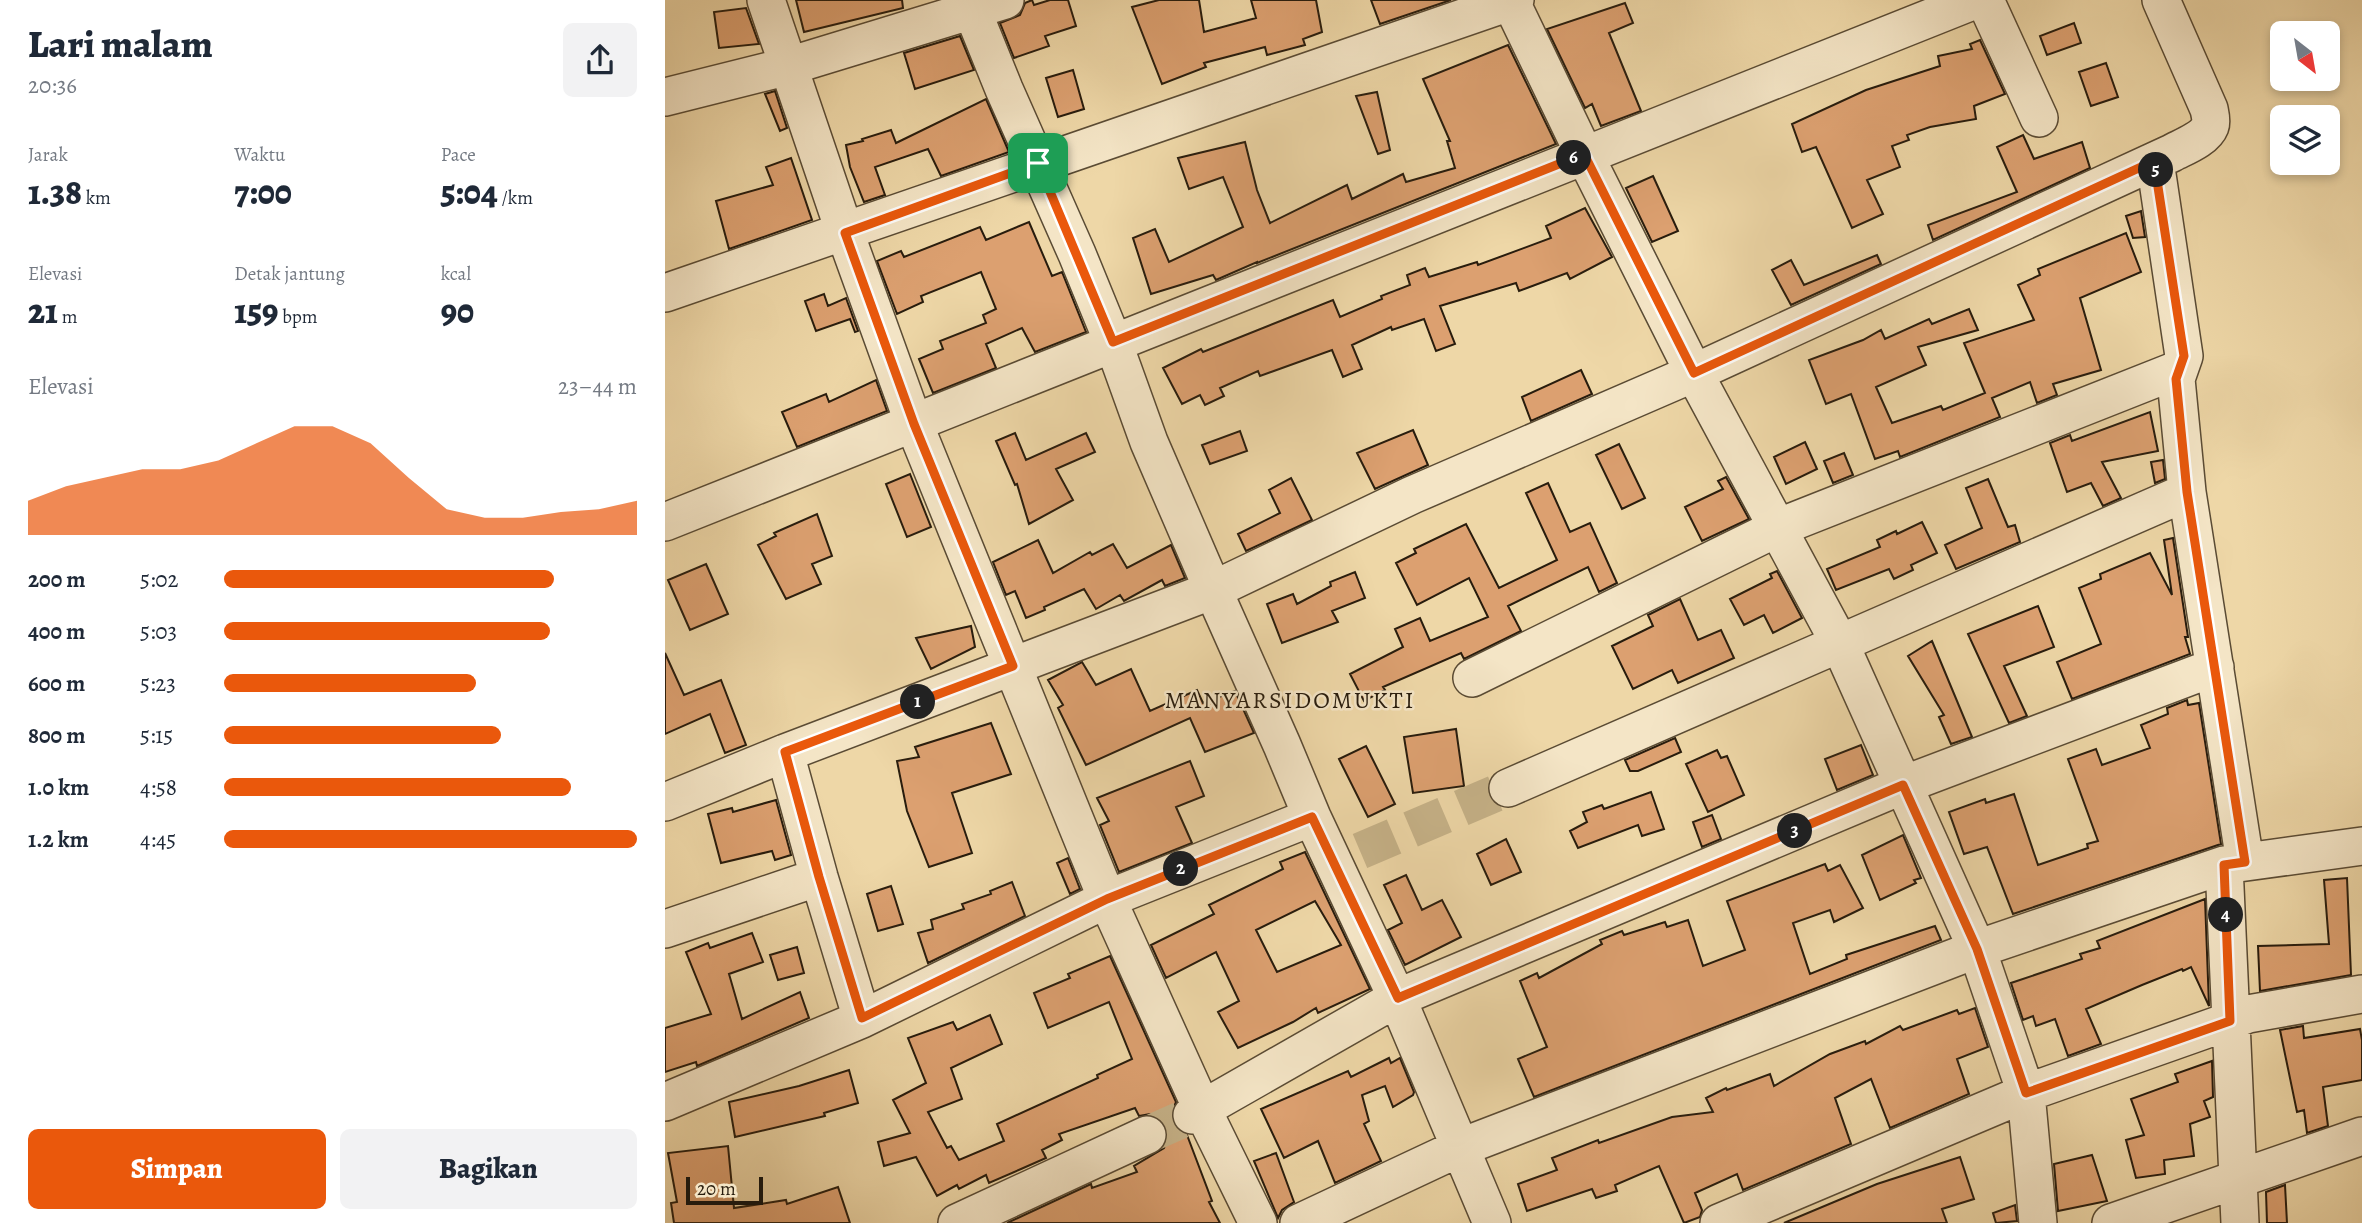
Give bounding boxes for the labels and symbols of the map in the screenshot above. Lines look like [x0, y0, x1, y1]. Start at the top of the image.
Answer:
north arrow [2270, 21, 2340, 91]
pin [1008, 133, 1068, 193]
pin: 6 [1557, 140, 1591, 176]
pin: 5 [2139, 152, 2173, 188]
pin: 1 [901, 684, 935, 720]
district label: MANYARSIDOMUKTI [1165, 684, 1415, 716]
pin: 3 [1777, 814, 1813, 848]
pin: 2 [1163, 852, 1199, 886]
pin: 4 [2209, 898, 2243, 932]
scale bar [686, 1174, 763, 1206]

